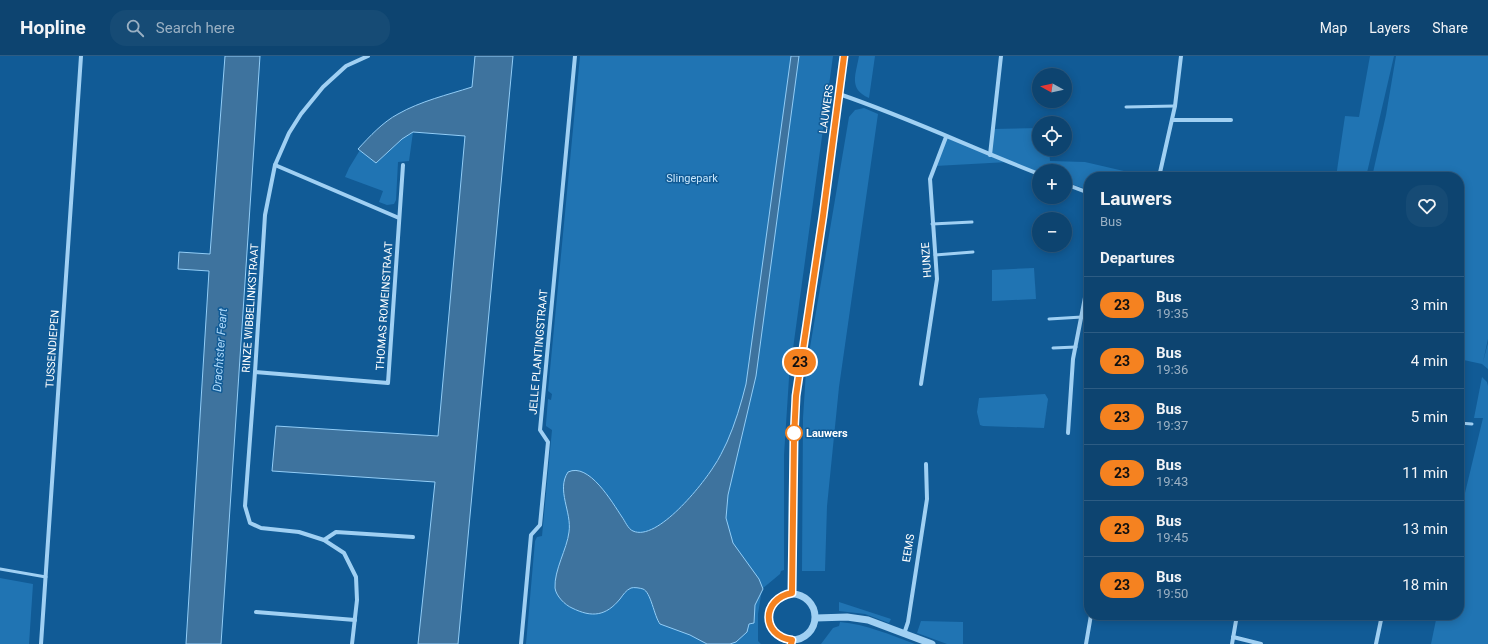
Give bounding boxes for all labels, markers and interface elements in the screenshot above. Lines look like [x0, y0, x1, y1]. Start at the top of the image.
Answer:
search box [110, 10, 390, 46]
text: Hopline [20, 16, 86, 39]
icon: search [124, 17, 146, 39]
text: Search here [156, 19, 235, 37]
text: Map [1320, 20, 1347, 36]
text: Layers [1369, 20, 1410, 36]
text: Share [1432, 20, 1468, 36]
north arrow [1032, 68, 1072, 108]
map controls [1032, 68, 1072, 252]
street label: LAUWERS [817, 83, 836, 135]
button: locate [1032, 116, 1072, 156]
button: + [1032, 164, 1072, 204]
park label: Slingepark [666, 172, 718, 185]
button: heart [1406, 185, 1448, 227]
text: Lauwers [1100, 187, 1172, 210]
button: − [1032, 212, 1072, 252]
text: Bus [1100, 214, 1122, 229]
street label: THOMAS ROMEINSTRAAT [374, 241, 396, 371]
street label: RINZE WIBBELINKSTRAAT [239, 242, 262, 373]
street label: HUNZE [919, 242, 934, 278]
text: Departures [1100, 249, 1175, 267]
street label: JELLE PLANTINGSTRAAT [527, 288, 551, 415]
text: Bus [1156, 288, 1182, 306]
text: 3 min [1411, 296, 1448, 314]
text: 23 [1114, 297, 1130, 313]
text: 19:35 [1156, 306, 1188, 321]
water label: Drachtster Feart [210, 308, 230, 392]
street label: TUSSENDIEPEN [43, 309, 62, 389]
text: Bus [1156, 344, 1182, 362]
line badge: 23 [782, 349, 818, 375]
text: 4 min [1411, 352, 1448, 370]
text: 23 [1114, 353, 1130, 369]
text: 23 [792, 354, 808, 370]
text: 19:36 [1156, 362, 1188, 377]
text: Bus [1156, 400, 1182, 418]
text: 5 min [1411, 408, 1448, 426]
text: 23 [1114, 409, 1130, 425]
text: 19:37 [1156, 418, 1188, 433]
marker: Lauwers [785, 424, 803, 442]
place label: Lauwers [806, 427, 848, 440]
text: Bus [1156, 456, 1182, 474]
text: 11 min [1402, 464, 1448, 482]
text: 23 [1114, 465, 1130, 481]
text: 19:43 [1156, 474, 1188, 489]
text: Bus [1156, 512, 1182, 530]
text: 13 min [1402, 520, 1448, 538]
text: 23 [1114, 521, 1130, 537]
text: 19:45 [1156, 530, 1188, 545]
street label: EEMS [900, 532, 917, 563]
text: Bus [1156, 568, 1182, 586]
text: 18 min [1402, 576, 1448, 594]
text: 23 [1114, 577, 1130, 593]
text: 19:50 [1156, 586, 1188, 601]

